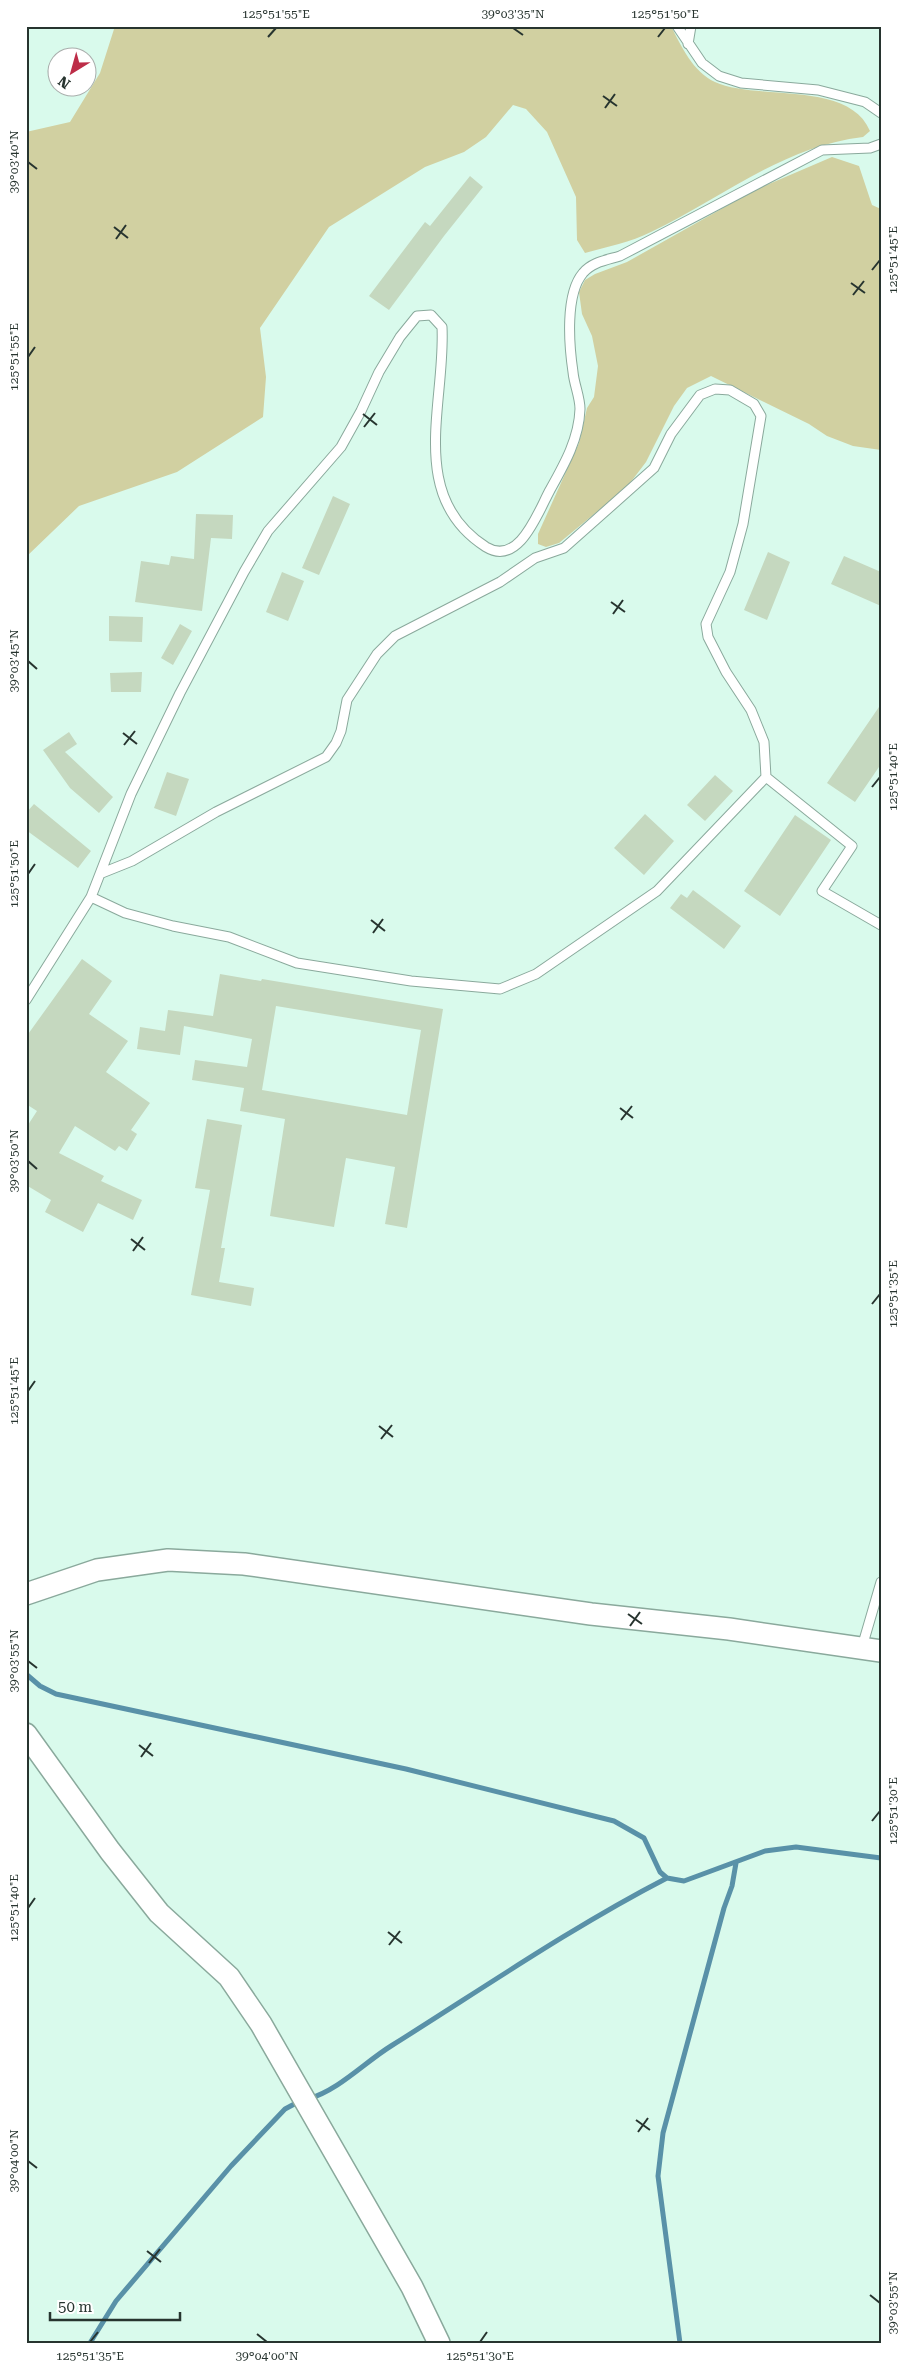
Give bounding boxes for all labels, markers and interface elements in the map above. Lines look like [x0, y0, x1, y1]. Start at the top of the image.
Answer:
text: 125°51'55"E [242, 7, 310, 21]
text: 39°03'35"N [481, 7, 545, 21]
text: 125°51'50"E [631, 7, 699, 21]
north arrow [48, 48, 98, 98]
text: N [55, 73, 73, 92]
text: 39°03'40"N [7, 130, 21, 194]
text: 125°51'45"E [886, 226, 900, 294]
text: 125°51'55"E [7, 323, 21, 391]
text: 39°03'45"N [7, 629, 21, 693]
text: 125°51'40"E [886, 743, 900, 811]
text: 125°51'50"E [7, 840, 21, 908]
text: 39°03'50"N [7, 1129, 21, 1193]
text: 125°51'35"E [886, 1260, 900, 1328]
text: 125°51'45"E [7, 1357, 21, 1425]
text: 39°03'55"N [7, 1629, 21, 1693]
text: 125°51'30"E [886, 1777, 900, 1845]
text: 125°51'40"E [7, 1874, 21, 1942]
text: 39°04'00"N [7, 2129, 21, 2193]
text: 39°03'55"N [886, 2271, 900, 2335]
scale bar [50, 2289, 180, 2321]
text: 50 m [58, 2298, 93, 2316]
text: 125°51'35"E [56, 2349, 124, 2363]
text: 39°04'00"N [235, 2349, 299, 2363]
text: 125°51'30"E [446, 2349, 514, 2363]

